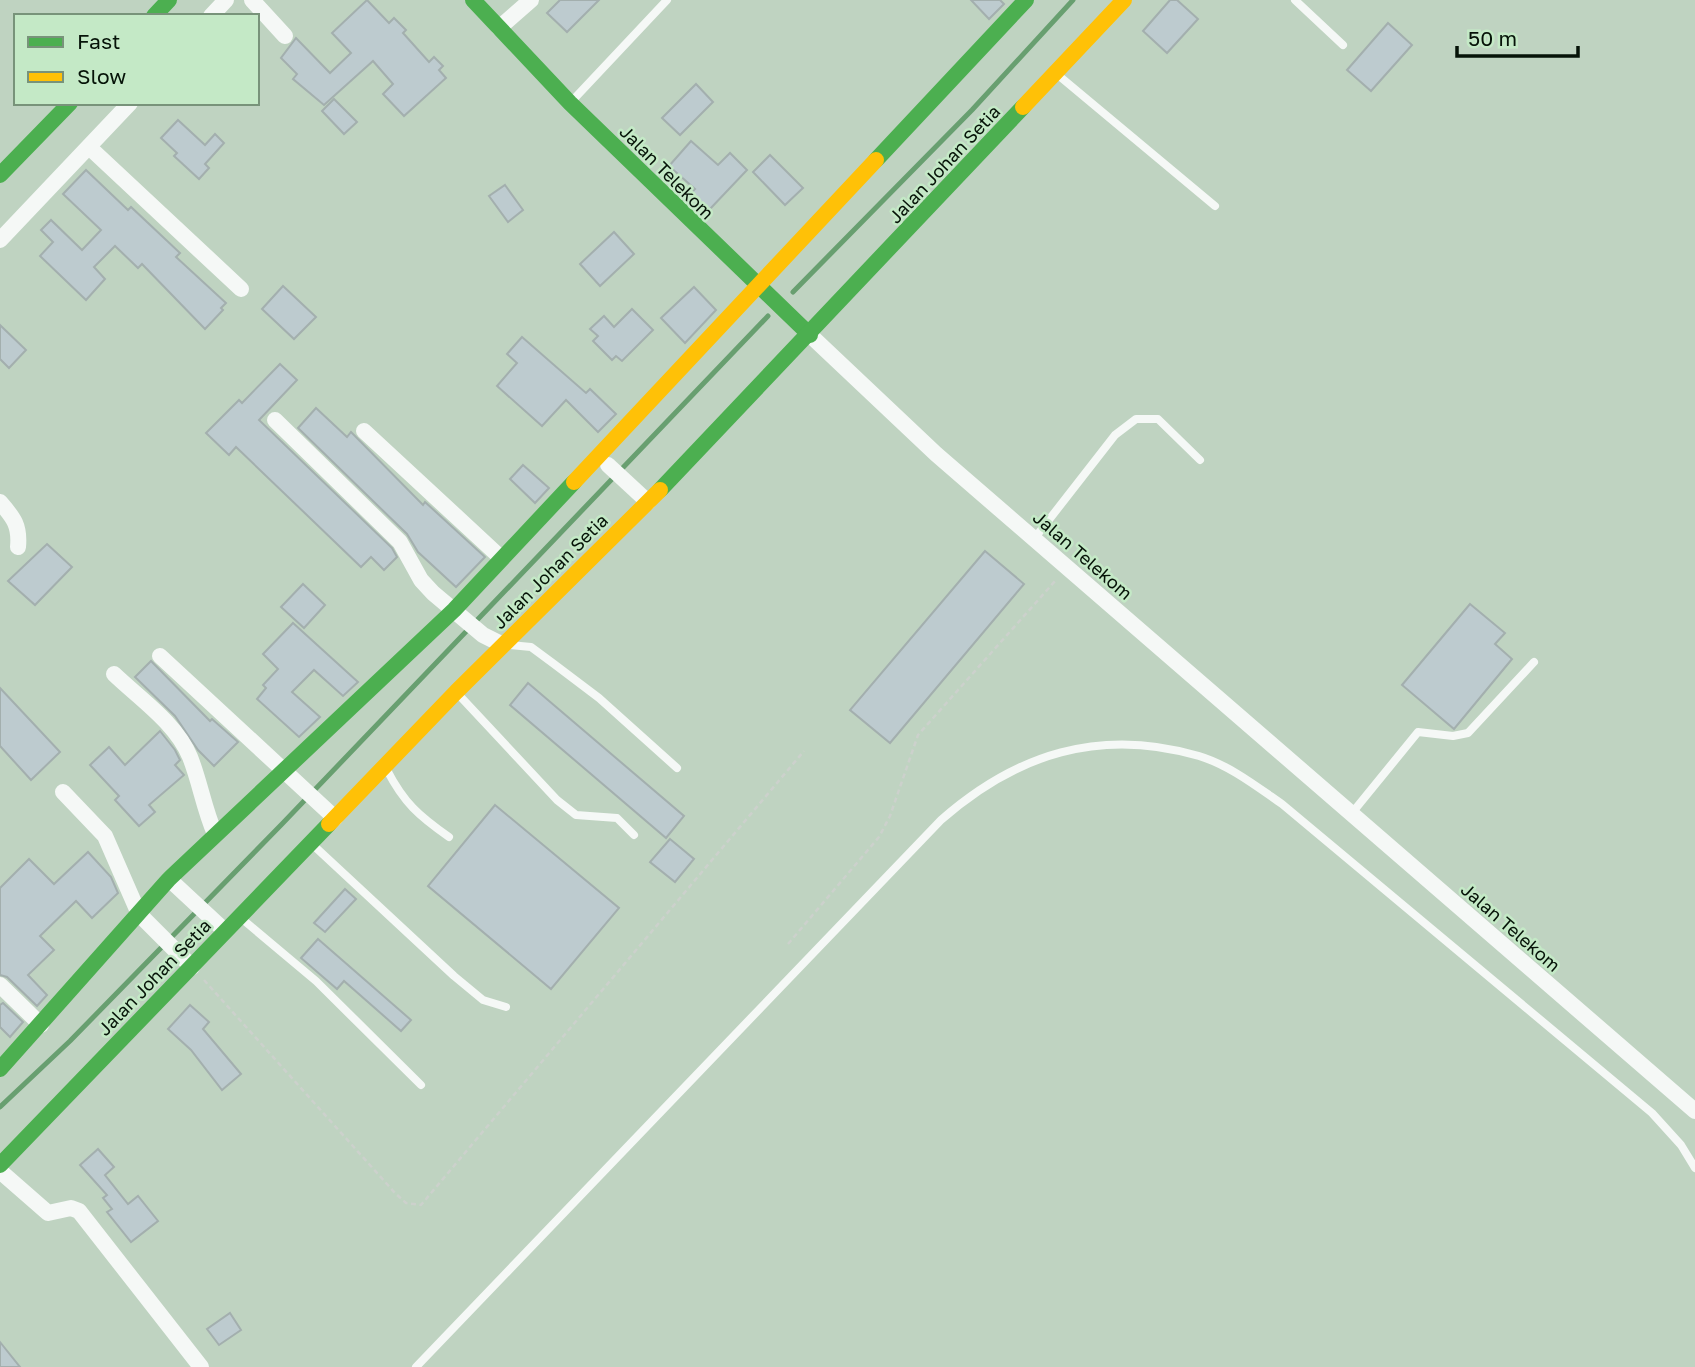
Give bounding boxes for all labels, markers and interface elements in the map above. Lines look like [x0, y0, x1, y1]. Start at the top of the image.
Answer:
legend [14, 14, 259, 105]
scale bar [1457, 14, 1578, 58]
text: 50 m [1468, 25, 1517, 51]
text: Fast [77, 28, 120, 54]
text: Slow [77, 63, 126, 89]
street label: Jalan Johan Setia [884, 100, 1004, 228]
street label: Jalan Telekom [615, 120, 719, 224]
street label: Jalan Telekom [1029, 506, 1137, 604]
street label: Jalan Johan Setia [488, 509, 612, 633]
street label: Jalan Telekom [1457, 878, 1565, 976]
street label: Jalan Johan Setia [93, 914, 215, 1040]

